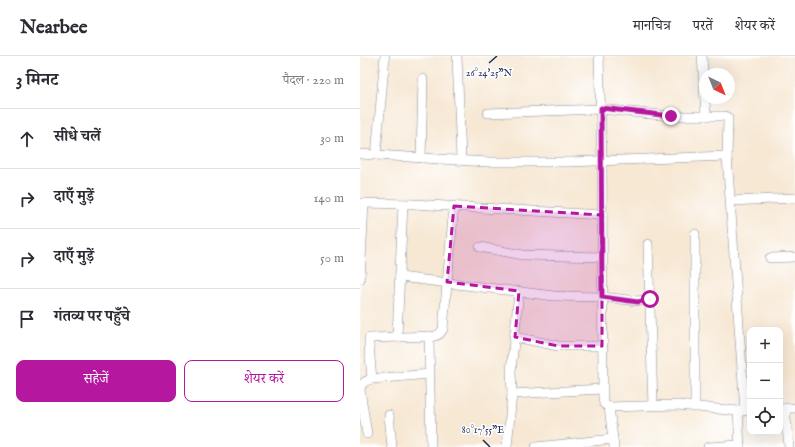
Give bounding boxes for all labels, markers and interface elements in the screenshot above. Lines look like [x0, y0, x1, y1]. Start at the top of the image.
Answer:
text: Nearbee [20, 16, 87, 40]
text: मानचित्र [633, 17, 671, 35]
text: परतें [693, 17, 713, 35]
text: शेयर करें [735, 17, 775, 35]
text: 26°24'25"N [466, 67, 513, 80]
north arrow [699, 68, 735, 104]
text: 3 मिनट [16, 70, 58, 91]
text: पैदल · 220 m [283, 72, 344, 89]
route end [662, 107, 680, 125]
text: सीधे चलें [54, 127, 101, 146]
icon: ahead [16, 128, 38, 150]
text: 30 m [320, 130, 344, 147]
text: दाएँ मुड़ें [54, 187, 94, 206]
icon: right [16, 188, 38, 210]
text: 140 m [314, 190, 344, 207]
text: दाएँ मुड़ें [54, 247, 94, 266]
icon: right [16, 248, 38, 270]
text: 50 m [320, 250, 344, 267]
route start [641, 290, 659, 308]
text: गंतव्य पर पहुँचे [54, 307, 130, 326]
icon: arrive [16, 308, 38, 330]
map controls [747, 327, 783, 435]
button: + [747, 327, 783, 363]
button: सहेजें [16, 360, 176, 402]
button: शेयर करें [184, 360, 344, 402]
button: − [747, 363, 783, 399]
button: locate [747, 399, 783, 435]
text: 80°17'55"E [462, 424, 504, 437]

